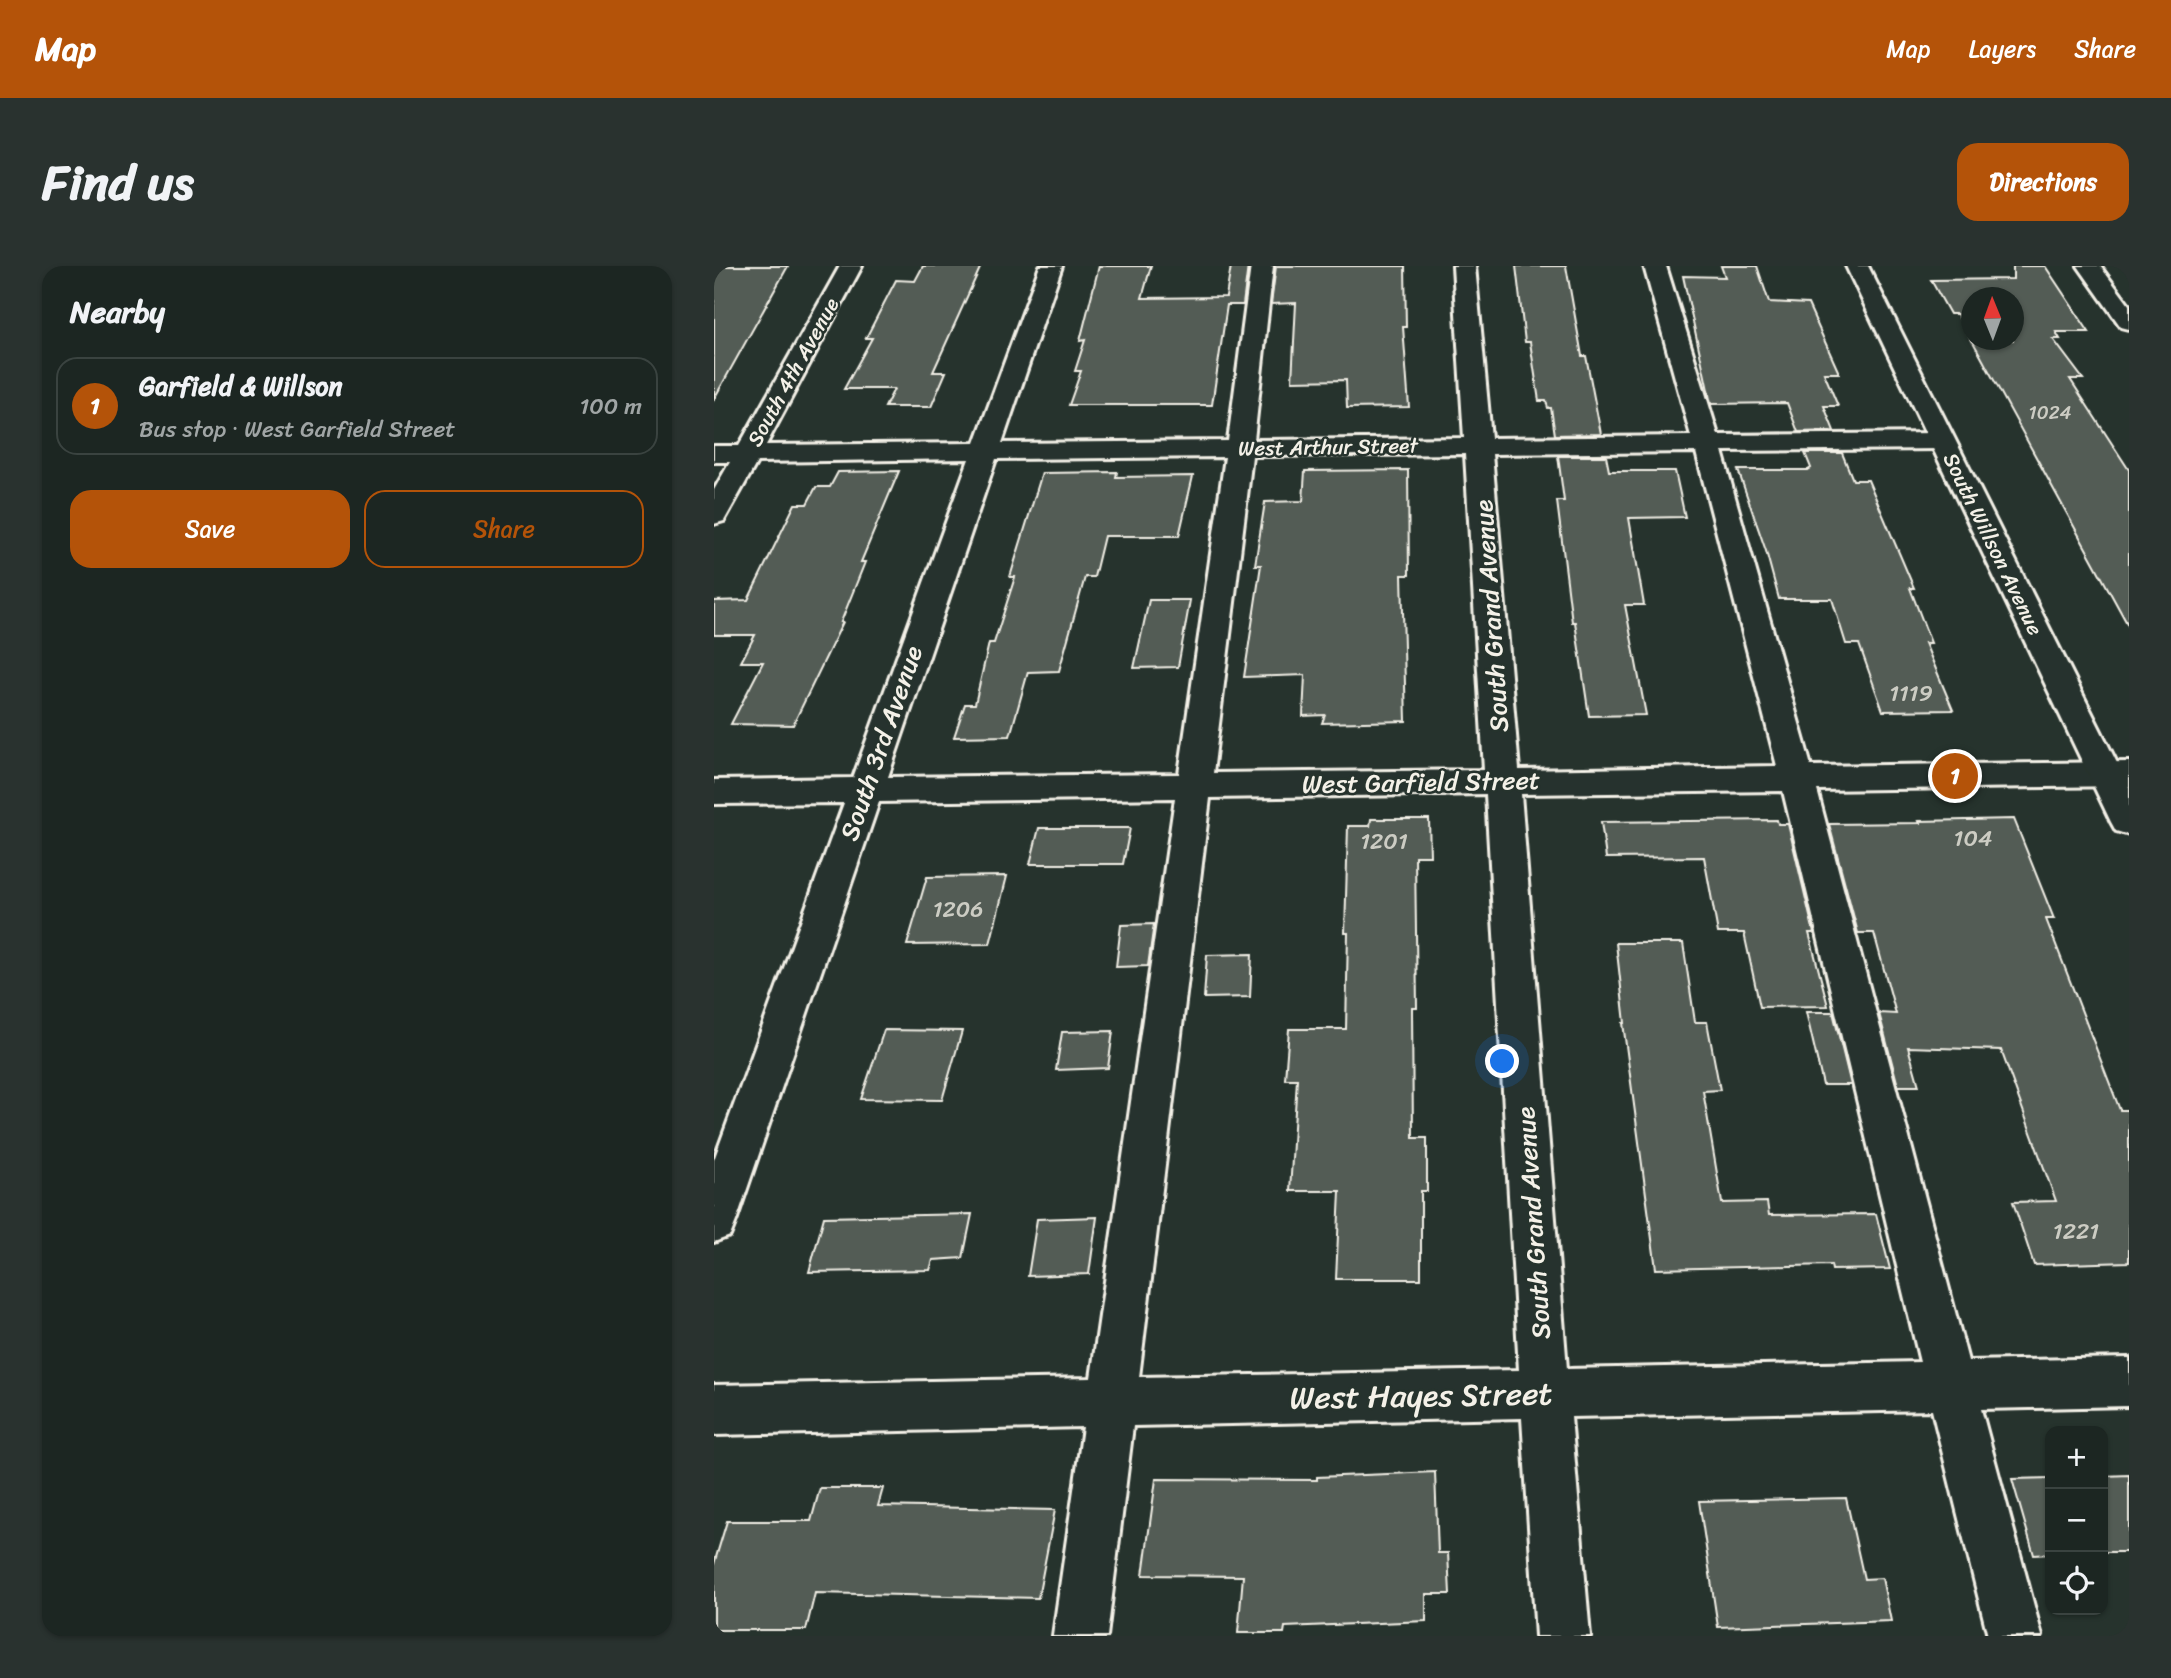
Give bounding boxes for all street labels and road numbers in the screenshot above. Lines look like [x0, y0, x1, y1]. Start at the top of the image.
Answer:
street label: South 4th Avenue [736, 290, 850, 454]
street label: West Arthur Street [1238, 426, 1420, 468]
street label: South Willson Avenue [1932, 446, 2054, 642]
street label: South Grand Avenue [1460, 498, 1522, 734]
street label: South 3rd Avenue [826, 639, 936, 847]
street label: West Garfield Street [1301, 757, 1541, 807]
street label: South Grand Avenue [1502, 1105, 1564, 1341]
street label: West Hayes Street [1289, 1365, 1553, 1427]

